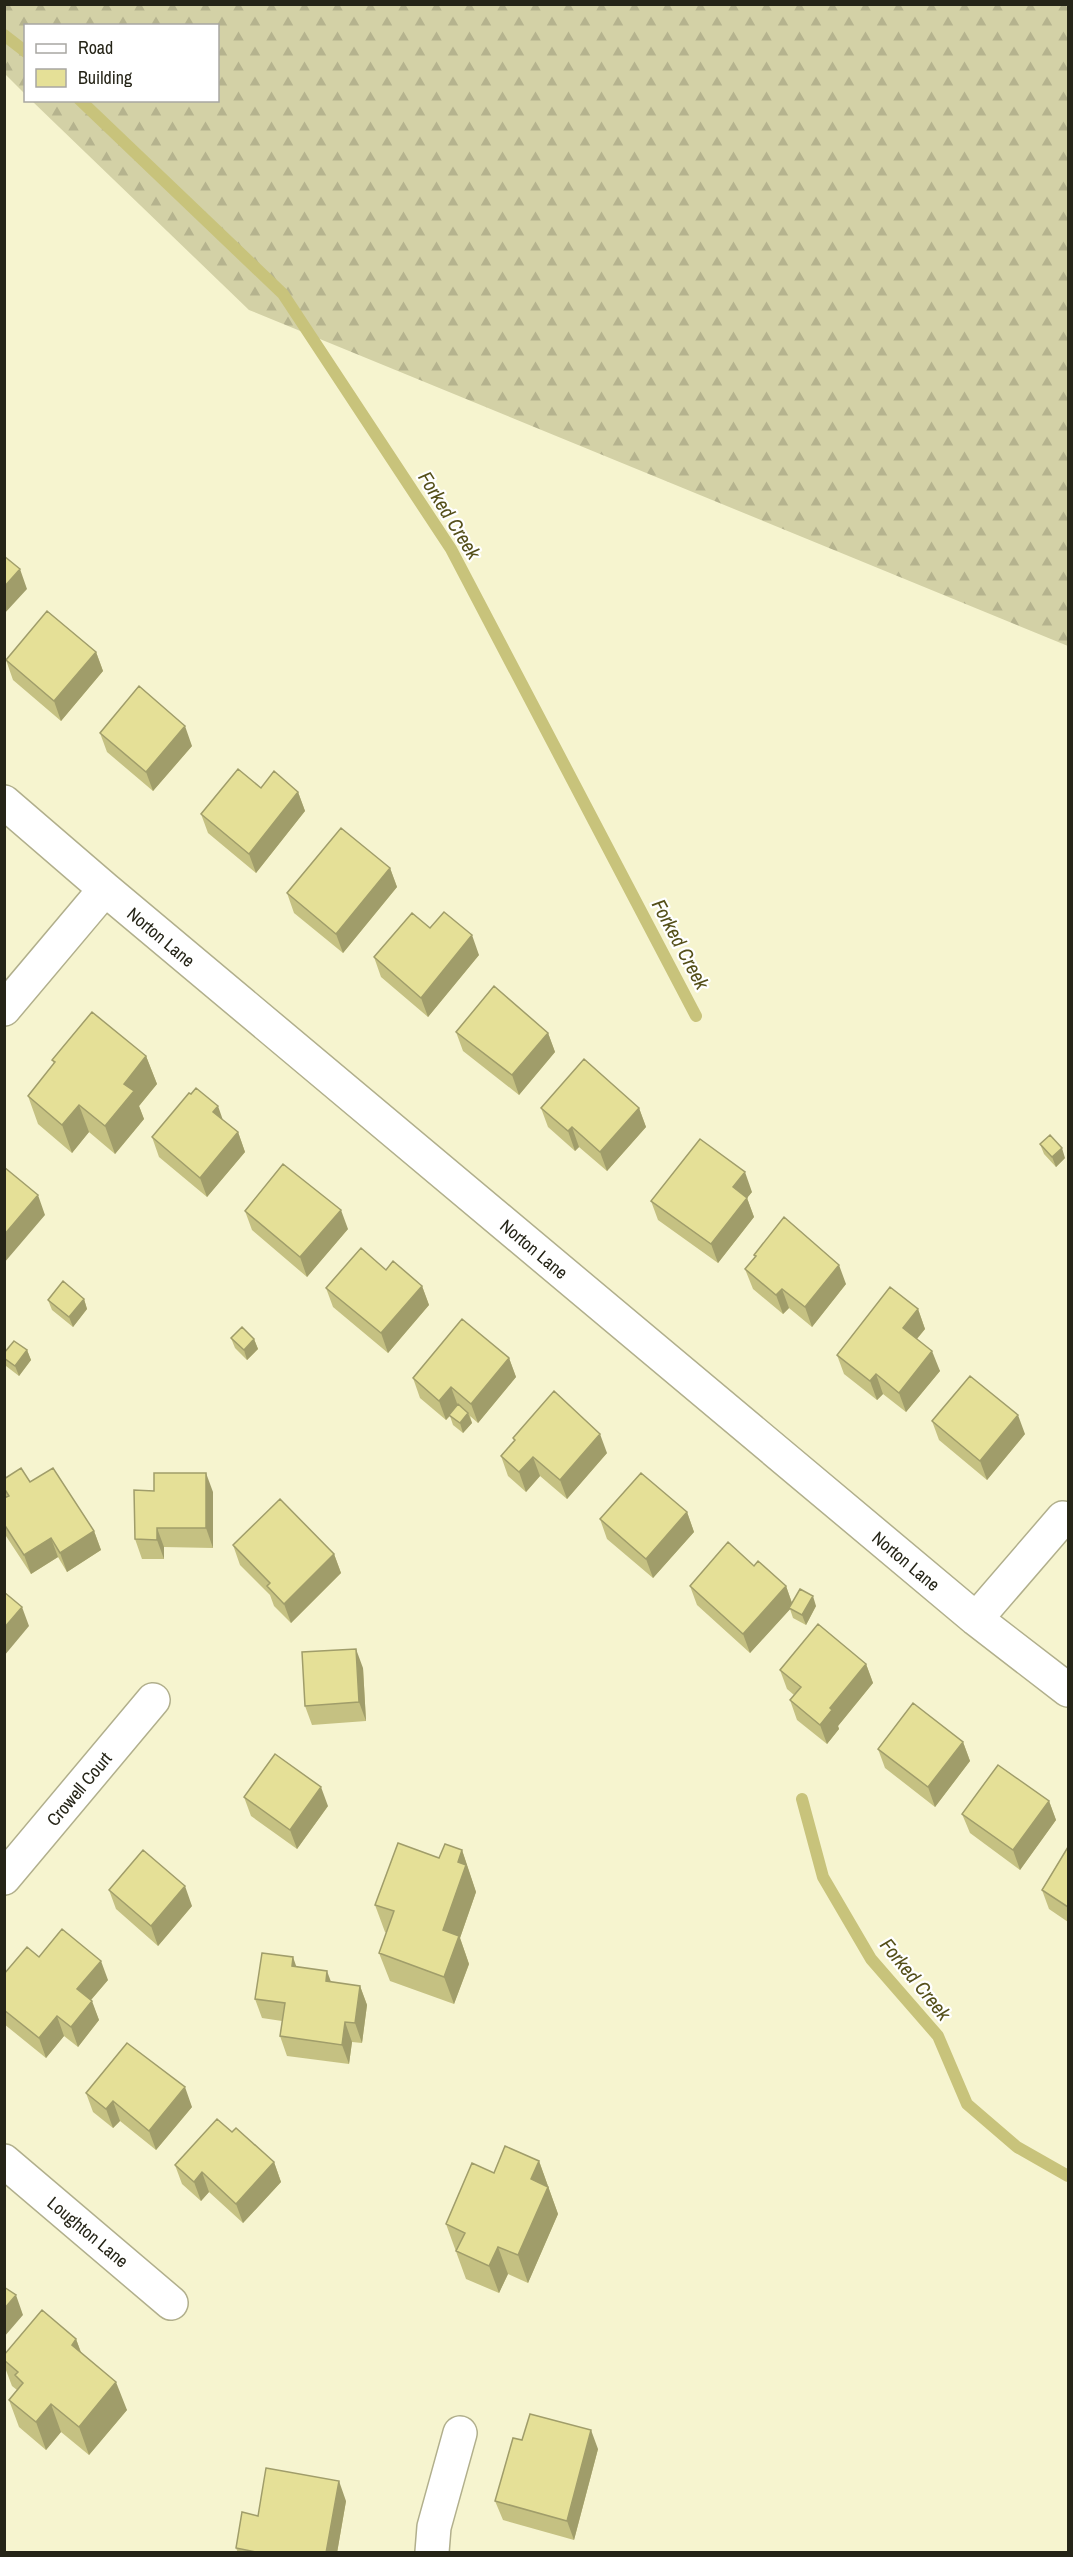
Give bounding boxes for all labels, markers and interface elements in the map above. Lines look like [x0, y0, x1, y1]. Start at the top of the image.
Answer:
legend [24, 24, 219, 102]
text: Road [78, 35, 113, 60]
text: Building [78, 65, 133, 90]
water label: Forked Creek [412, 466, 488, 565]
water label: Forked Creek [646, 894, 716, 995]
street label: Norton Lane [122, 901, 200, 973]
street label: Norton Lane [495, 1213, 573, 1285]
street label: Norton Lane [867, 1525, 945, 1597]
street label: Crowell Court [41, 1747, 117, 1831]
water label: Forked Creek [874, 1932, 958, 2026]
street label: Loughton Lane [42, 2191, 134, 2273]

